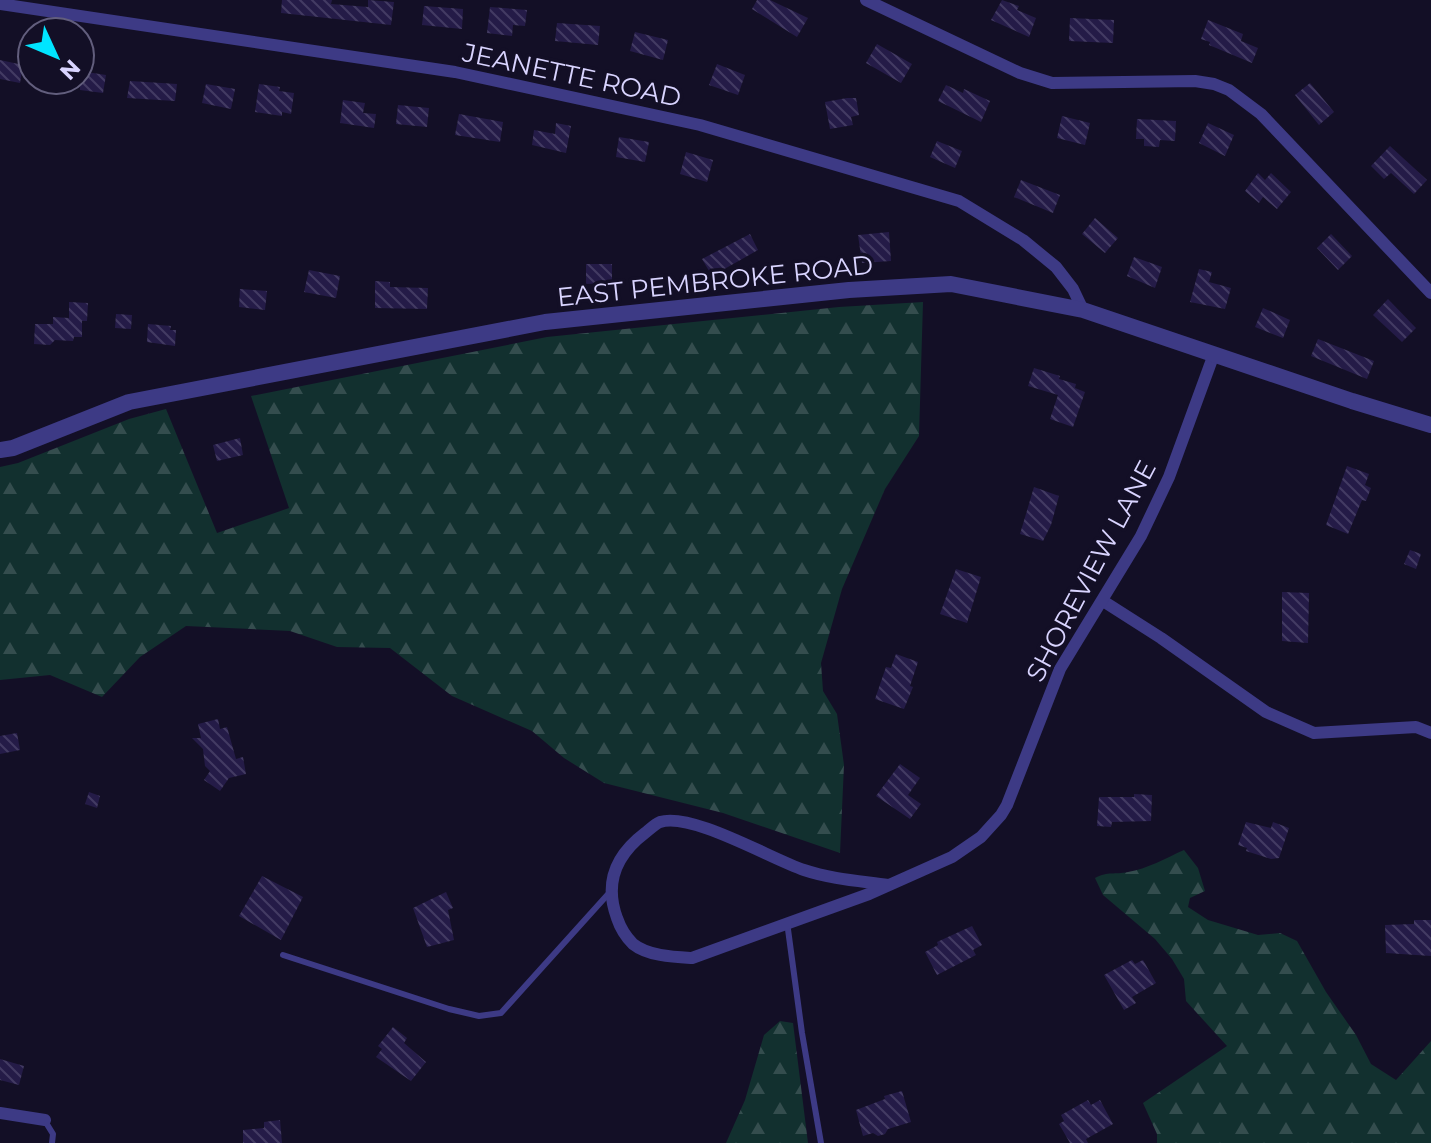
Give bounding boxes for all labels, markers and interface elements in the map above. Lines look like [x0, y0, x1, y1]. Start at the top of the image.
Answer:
north arrow [16, 16, 96, 96]
street label: JEANETTE ROAD [459, 36, 684, 114]
text: N [54, 54, 86, 85]
street label: EAST PEMBROKE ROAD [555, 248, 875, 314]
street label: SHOREVIEW LANE [1019, 455, 1163, 687]

